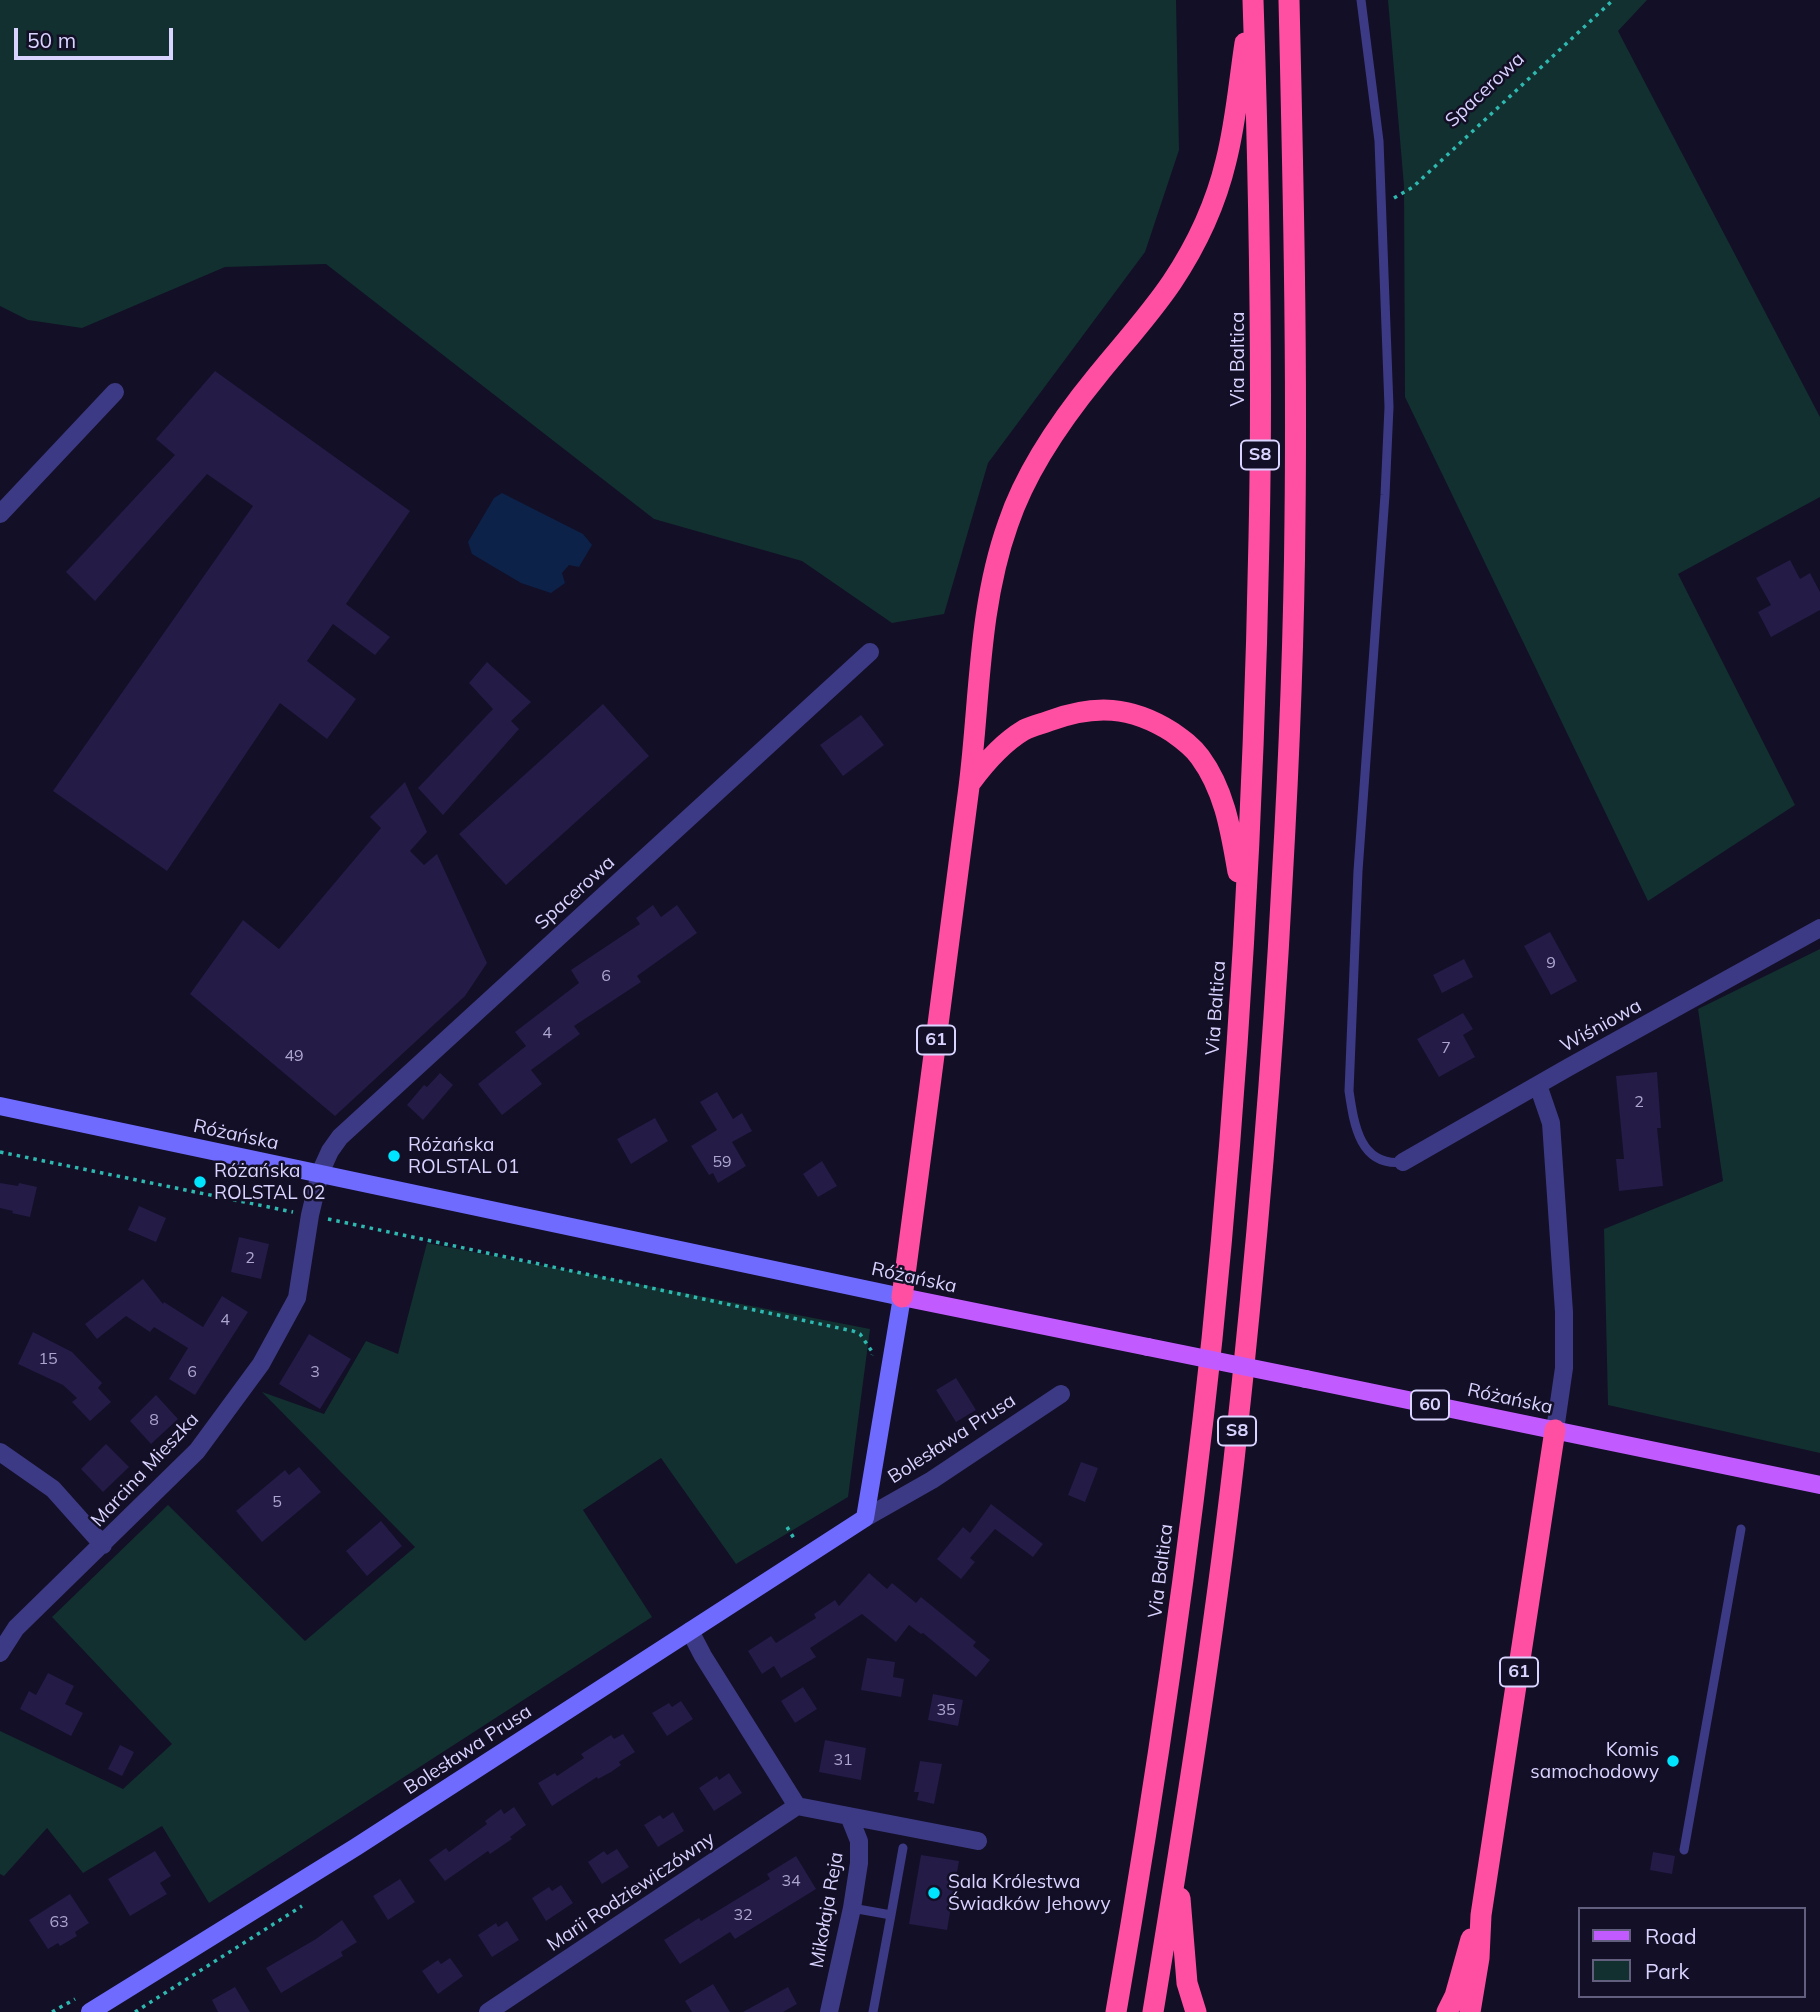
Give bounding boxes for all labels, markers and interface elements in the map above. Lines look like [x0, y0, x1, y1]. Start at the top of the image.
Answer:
scale bar [18, 14, 177, 58]
text: 50 m [27, 27, 76, 53]
street label: Spacerowa [1441, 48, 1529, 132]
street label: Via Baltica [1227, 312, 1249, 406]
road number: S8 [1241, 440, 1279, 470]
street label: Spacerowa [530, 851, 620, 935]
house number: 9 [1546, 953, 1556, 973]
street label: Via Baltica [1201, 960, 1231, 1056]
house number: 6 [601, 966, 611, 986]
street label: Wiśniowa [1556, 994, 1646, 1058]
house number: 4 [542, 1023, 552, 1043]
road number: 61 [917, 1026, 955, 1055]
house number: 7 [1441, 1038, 1451, 1058]
house number: 49 [284, 1046, 304, 1066]
house number: 2 [1634, 1092, 1644, 1112]
street label: Różańska [191, 1115, 281, 1155]
place label: Różańska ROLSTAL 01 [408, 1134, 519, 1178]
marker: Różańska ROLSTAL 01 [386, 1148, 402, 1164]
house number: 59 [712, 1152, 732, 1172]
place label: Różańska ROLSTAL 02 [214, 1160, 325, 1204]
marker: Różańska ROLSTAL 02 [192, 1174, 208, 1190]
house number: 2 [245, 1248, 255, 1268]
street label: Różańska [869, 1258, 959, 1298]
house number: 4 [220, 1310, 230, 1330]
house number: 15 [38, 1349, 58, 1369]
house number: 6 [187, 1362, 197, 1382]
house number: 3 [310, 1362, 320, 1382]
street label: Różańska [1465, 1379, 1555, 1419]
street label: Bolesława Prusa [884, 1389, 1020, 1489]
road number: 60 [1411, 1390, 1449, 1420]
street label: Marcina Mieszka [86, 1408, 204, 1532]
house number: 8 [149, 1410, 159, 1430]
road number: S8 [1218, 1416, 1256, 1446]
house number: 5 [272, 1492, 282, 1512]
street label: Via Baltica [1144, 1523, 1178, 1619]
road number: 61 [1500, 1658, 1538, 1686]
street label: Bolesława Prusa [400, 1700, 536, 1800]
house number: 35 [936, 1700, 956, 1720]
place label: Komis samochodowy [1530, 1739, 1659, 1783]
house number: 31 [833, 1750, 853, 1770]
marker: Komis samochodowy [1665, 1753, 1681, 1769]
street label: Marii Rodziewiczówny [543, 1828, 719, 1956]
street label: Mikołaja Reja [806, 1850, 848, 1970]
house number: 34 [781, 1871, 801, 1891]
place label: Sala Królestwa Świadków Jehowy [948, 1871, 1111, 1915]
marker: Sala Królestwa Świadków Jehowy [926, 1885, 942, 1901]
house number: 32 [733, 1905, 753, 1925]
legend [1578, 1907, 1806, 1998]
house number: 63 [49, 1912, 69, 1932]
text: Road [1645, 1923, 1696, 1949]
text: Park [1645, 1958, 1689, 1984]

